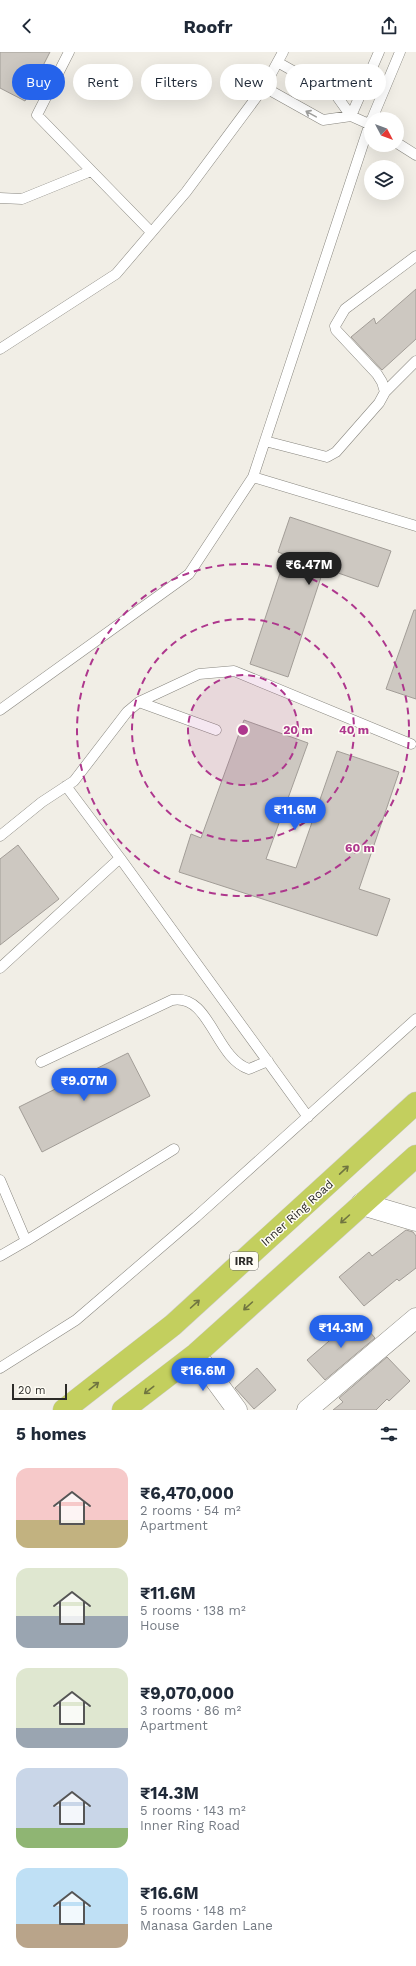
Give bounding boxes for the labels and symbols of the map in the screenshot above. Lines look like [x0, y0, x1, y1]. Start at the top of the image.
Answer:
one-way arrow [305, 109, 317, 117]
north arrow [364, 112, 404, 152]
pin: ₹6.47M [276, 552, 342, 586]
centre of rings [236, 723, 250, 737]
text: 20 m [283, 723, 313, 737]
text: 40 m [339, 723, 369, 737]
pin: ₹11.6M [262, 797, 328, 831]
text: 60 m [345, 841, 375, 855]
pin: ₹9.07M [51, 1068, 117, 1102]
one-way arrow [339, 1166, 349, 1175]
street label: Inner Ring Road [258, 1177, 336, 1249]
one-way arrow [340, 1215, 350, 1224]
road number: IRR [230, 1252, 258, 1270]
one-way arrow [190, 1300, 201, 1309]
one-way arrow [243, 1301, 253, 1310]
pin: ₹14.3M [308, 1315, 374, 1349]
pin: ₹16.6M [170, 1358, 236, 1392]
scale bar [12, 1382, 67, 1401]
one-way arrow [89, 1382, 100, 1390]
one-way arrow [144, 1386, 155, 1394]

